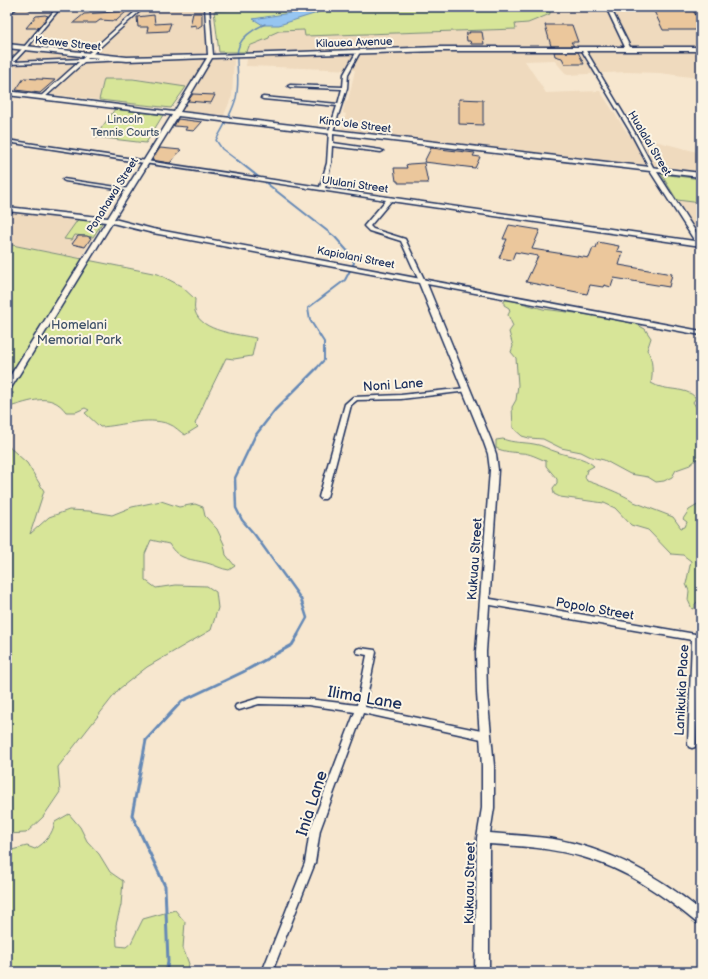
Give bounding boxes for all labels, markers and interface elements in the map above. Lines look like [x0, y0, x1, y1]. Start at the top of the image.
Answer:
street label: Keawe Street [34, 34, 102, 54]
street label: Kilauea Avenue [315, 35, 393, 50]
street label: Hualalai Street [625, 109, 674, 178]
park label: Lincoln Tennis Courts [91, 113, 160, 139]
street label: Kinoʻole Street [318, 114, 392, 135]
street label: Ponahawai Street [84, 155, 141, 235]
street label: Ululani Street [321, 173, 390, 196]
street label: Kapiolani Street [316, 244, 396, 272]
park label: Homelani Memorial Park [37, 317, 122, 348]
street label: Noni Lane [362, 375, 424, 395]
street label: Kukuau Street [464, 517, 486, 601]
street label: Popolo Street [554, 594, 635, 624]
street label: Lanikukia Place [672, 644, 692, 736]
street label: Ilima Lane [326, 683, 404, 714]
street label: Inia Lane [293, 768, 332, 838]
street label: Kukuau Street [461, 842, 479, 924]

